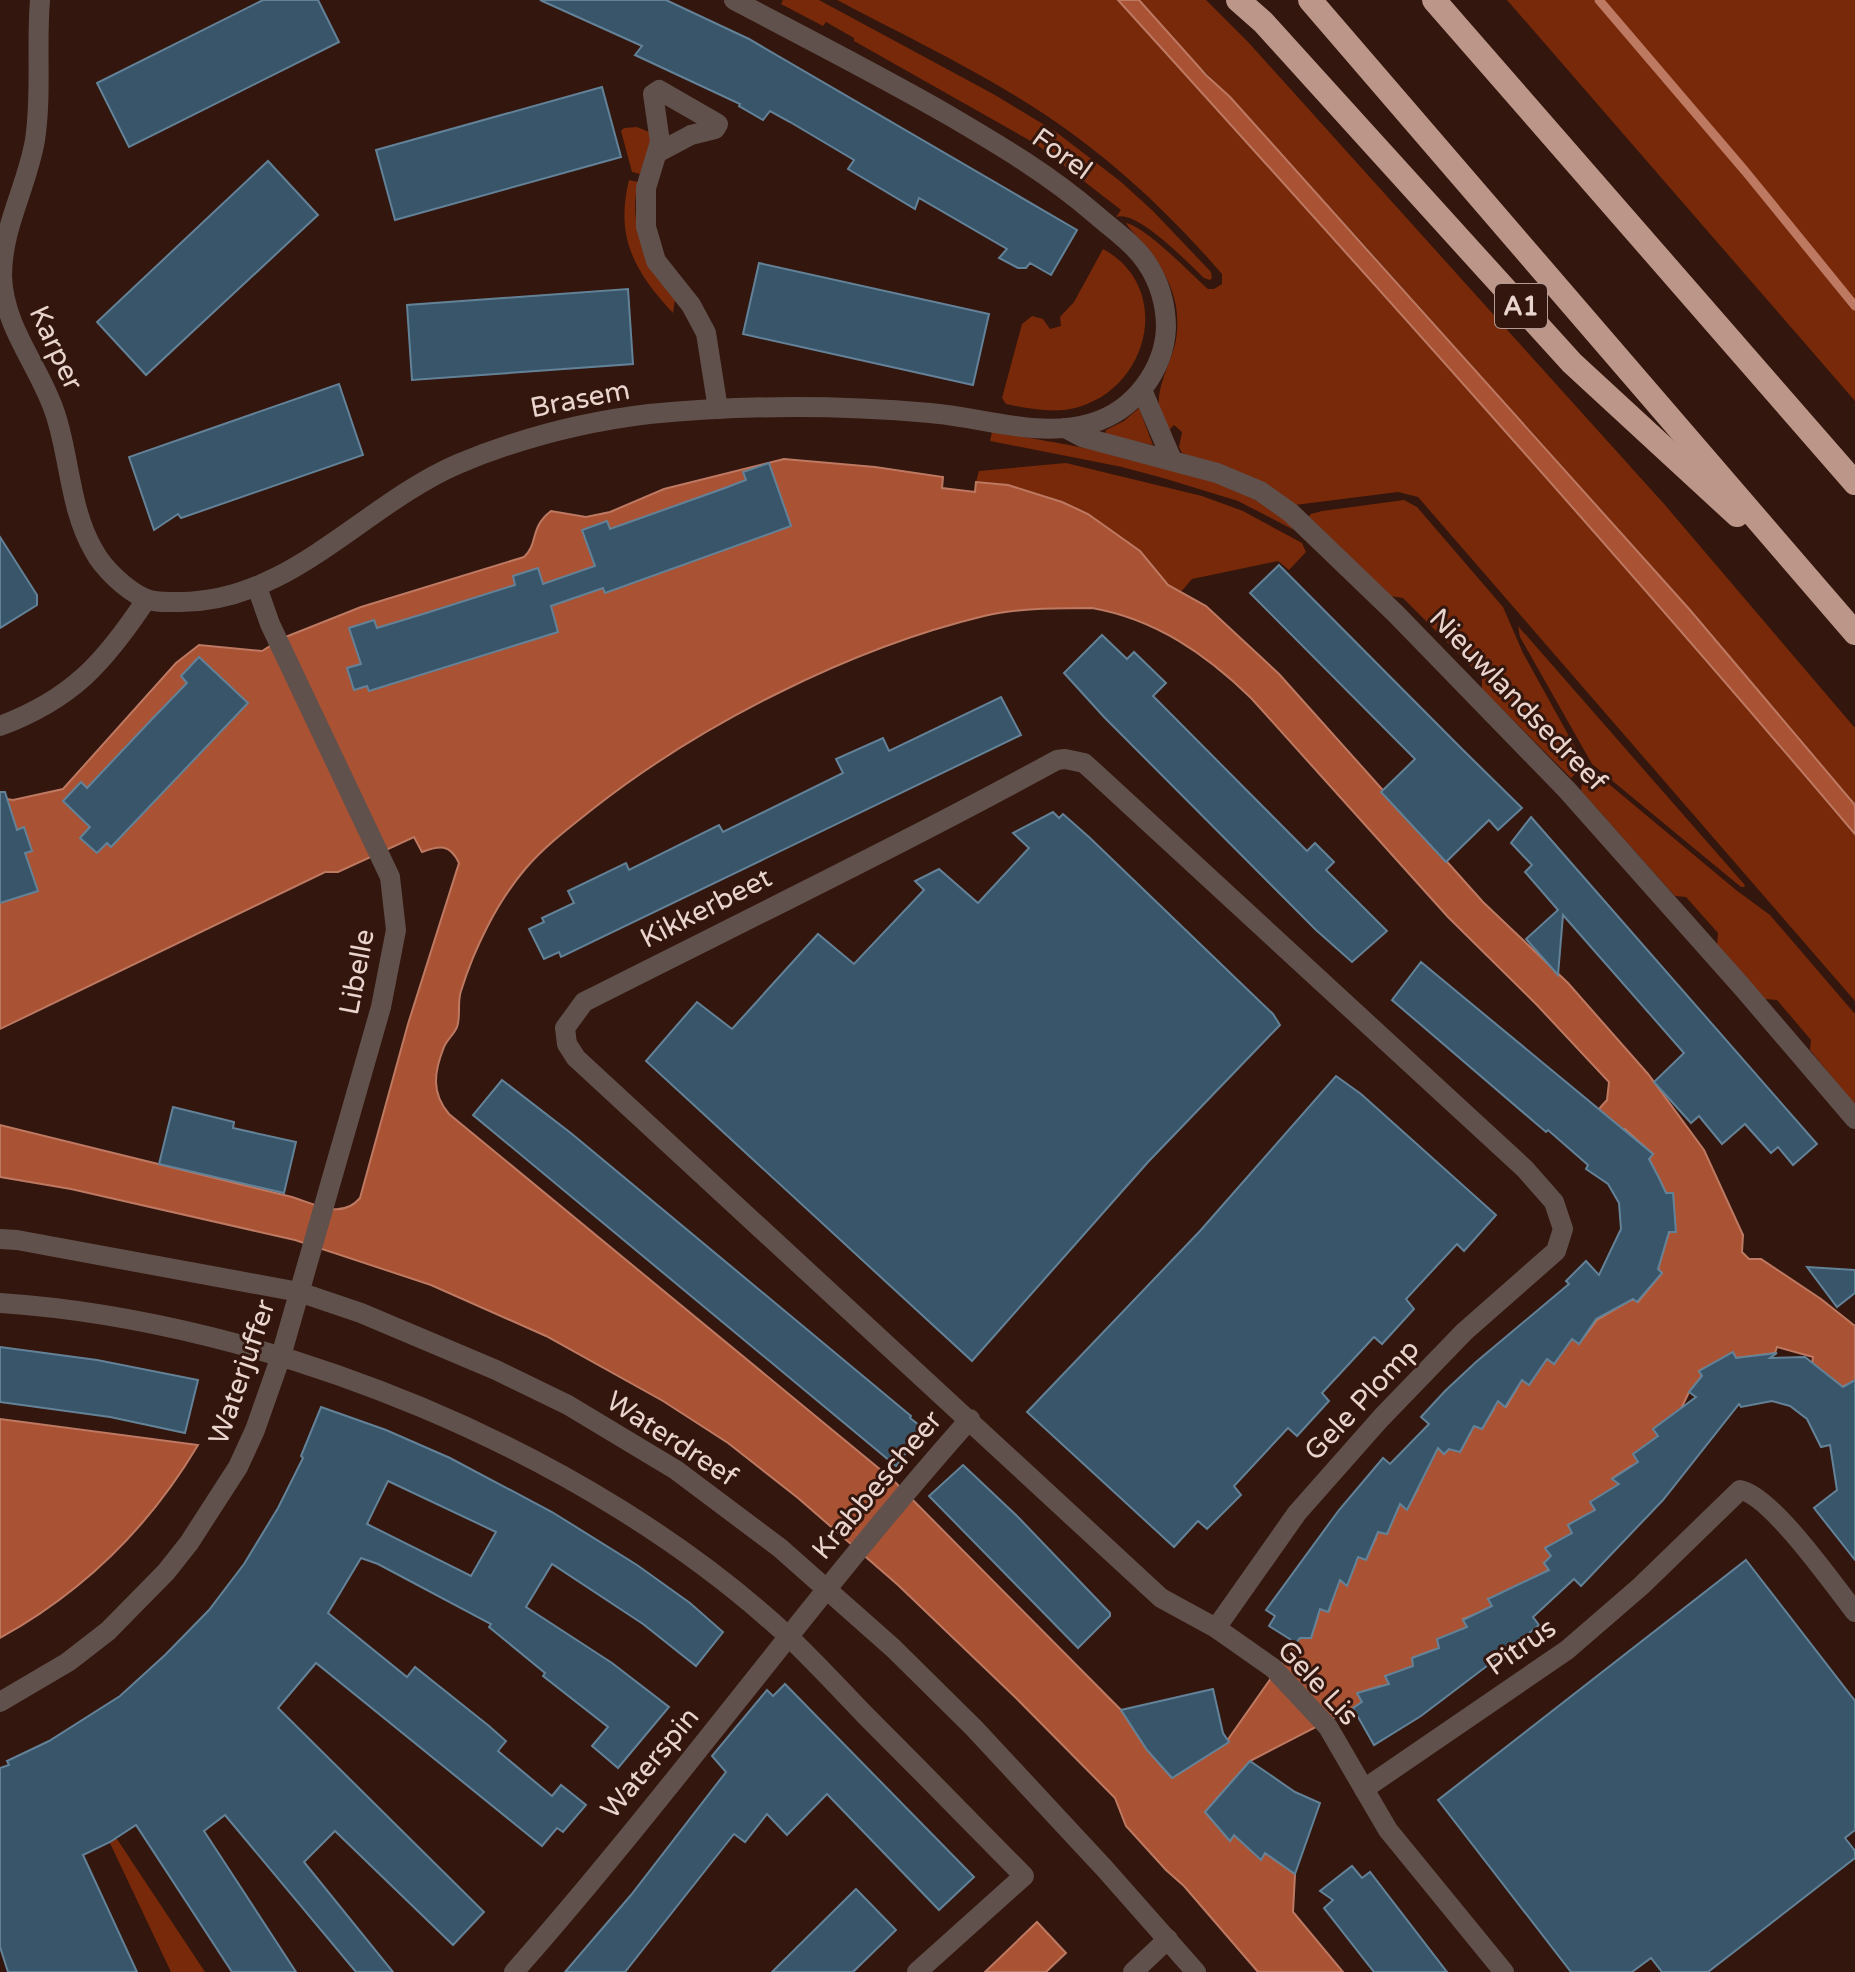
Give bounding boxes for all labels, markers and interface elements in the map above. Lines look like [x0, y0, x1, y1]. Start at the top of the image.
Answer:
street label: Forel [1025, 121, 1099, 187]
road number: A1 [1495, 284, 1547, 328]
street label: Karper [22, 300, 90, 396]
street label: Brasem [527, 373, 633, 425]
street label: Nieuwlandsedreef [1422, 601, 1614, 799]
street label: Kikkerbeet [635, 860, 778, 956]
street label: Libelle [332, 926, 382, 1018]
street label: Waterjuffer [201, 1295, 283, 1449]
street label: Gele Plomp [1297, 1332, 1427, 1468]
street label: Waterdreef [600, 1384, 744, 1494]
street label: Krabbescheer [805, 1403, 949, 1566]
street label: Pitrus [1480, 1611, 1562, 1683]
street label: Gele Lis [1270, 1633, 1366, 1733]
street label: Waterspin [594, 1700, 706, 1826]

